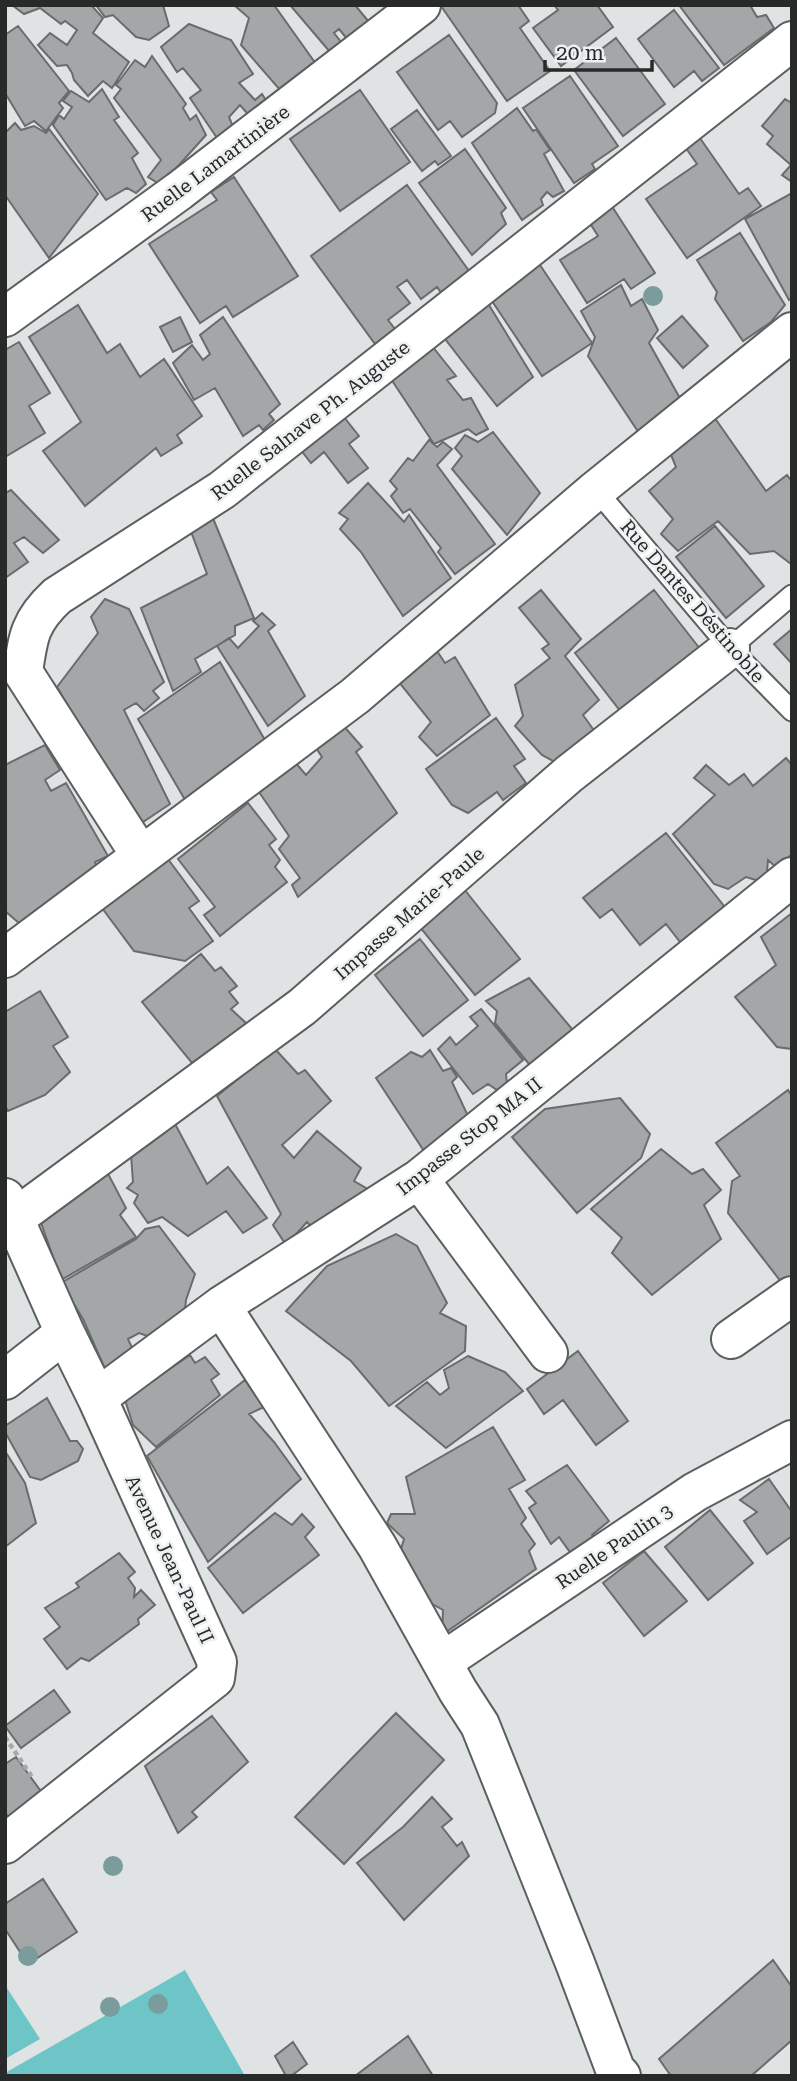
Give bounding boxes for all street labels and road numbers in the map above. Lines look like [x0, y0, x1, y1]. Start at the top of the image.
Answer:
street label: Ruelle Lamartinière [137, 100, 294, 227]
street label: Ruelle Salnave Ph. Auguste [206, 336, 414, 505]
street label: Rue Dantes Déstinoble [616, 515, 770, 687]
street label: Impasse Marie-Paule [330, 842, 489, 985]
street label: Impasse Stop MA II [392, 1073, 547, 1200]
street label: Avenue Jean-Paul II [120, 1471, 219, 1647]
street label: Ruelle Paulin 3 [552, 1499, 677, 1594]

